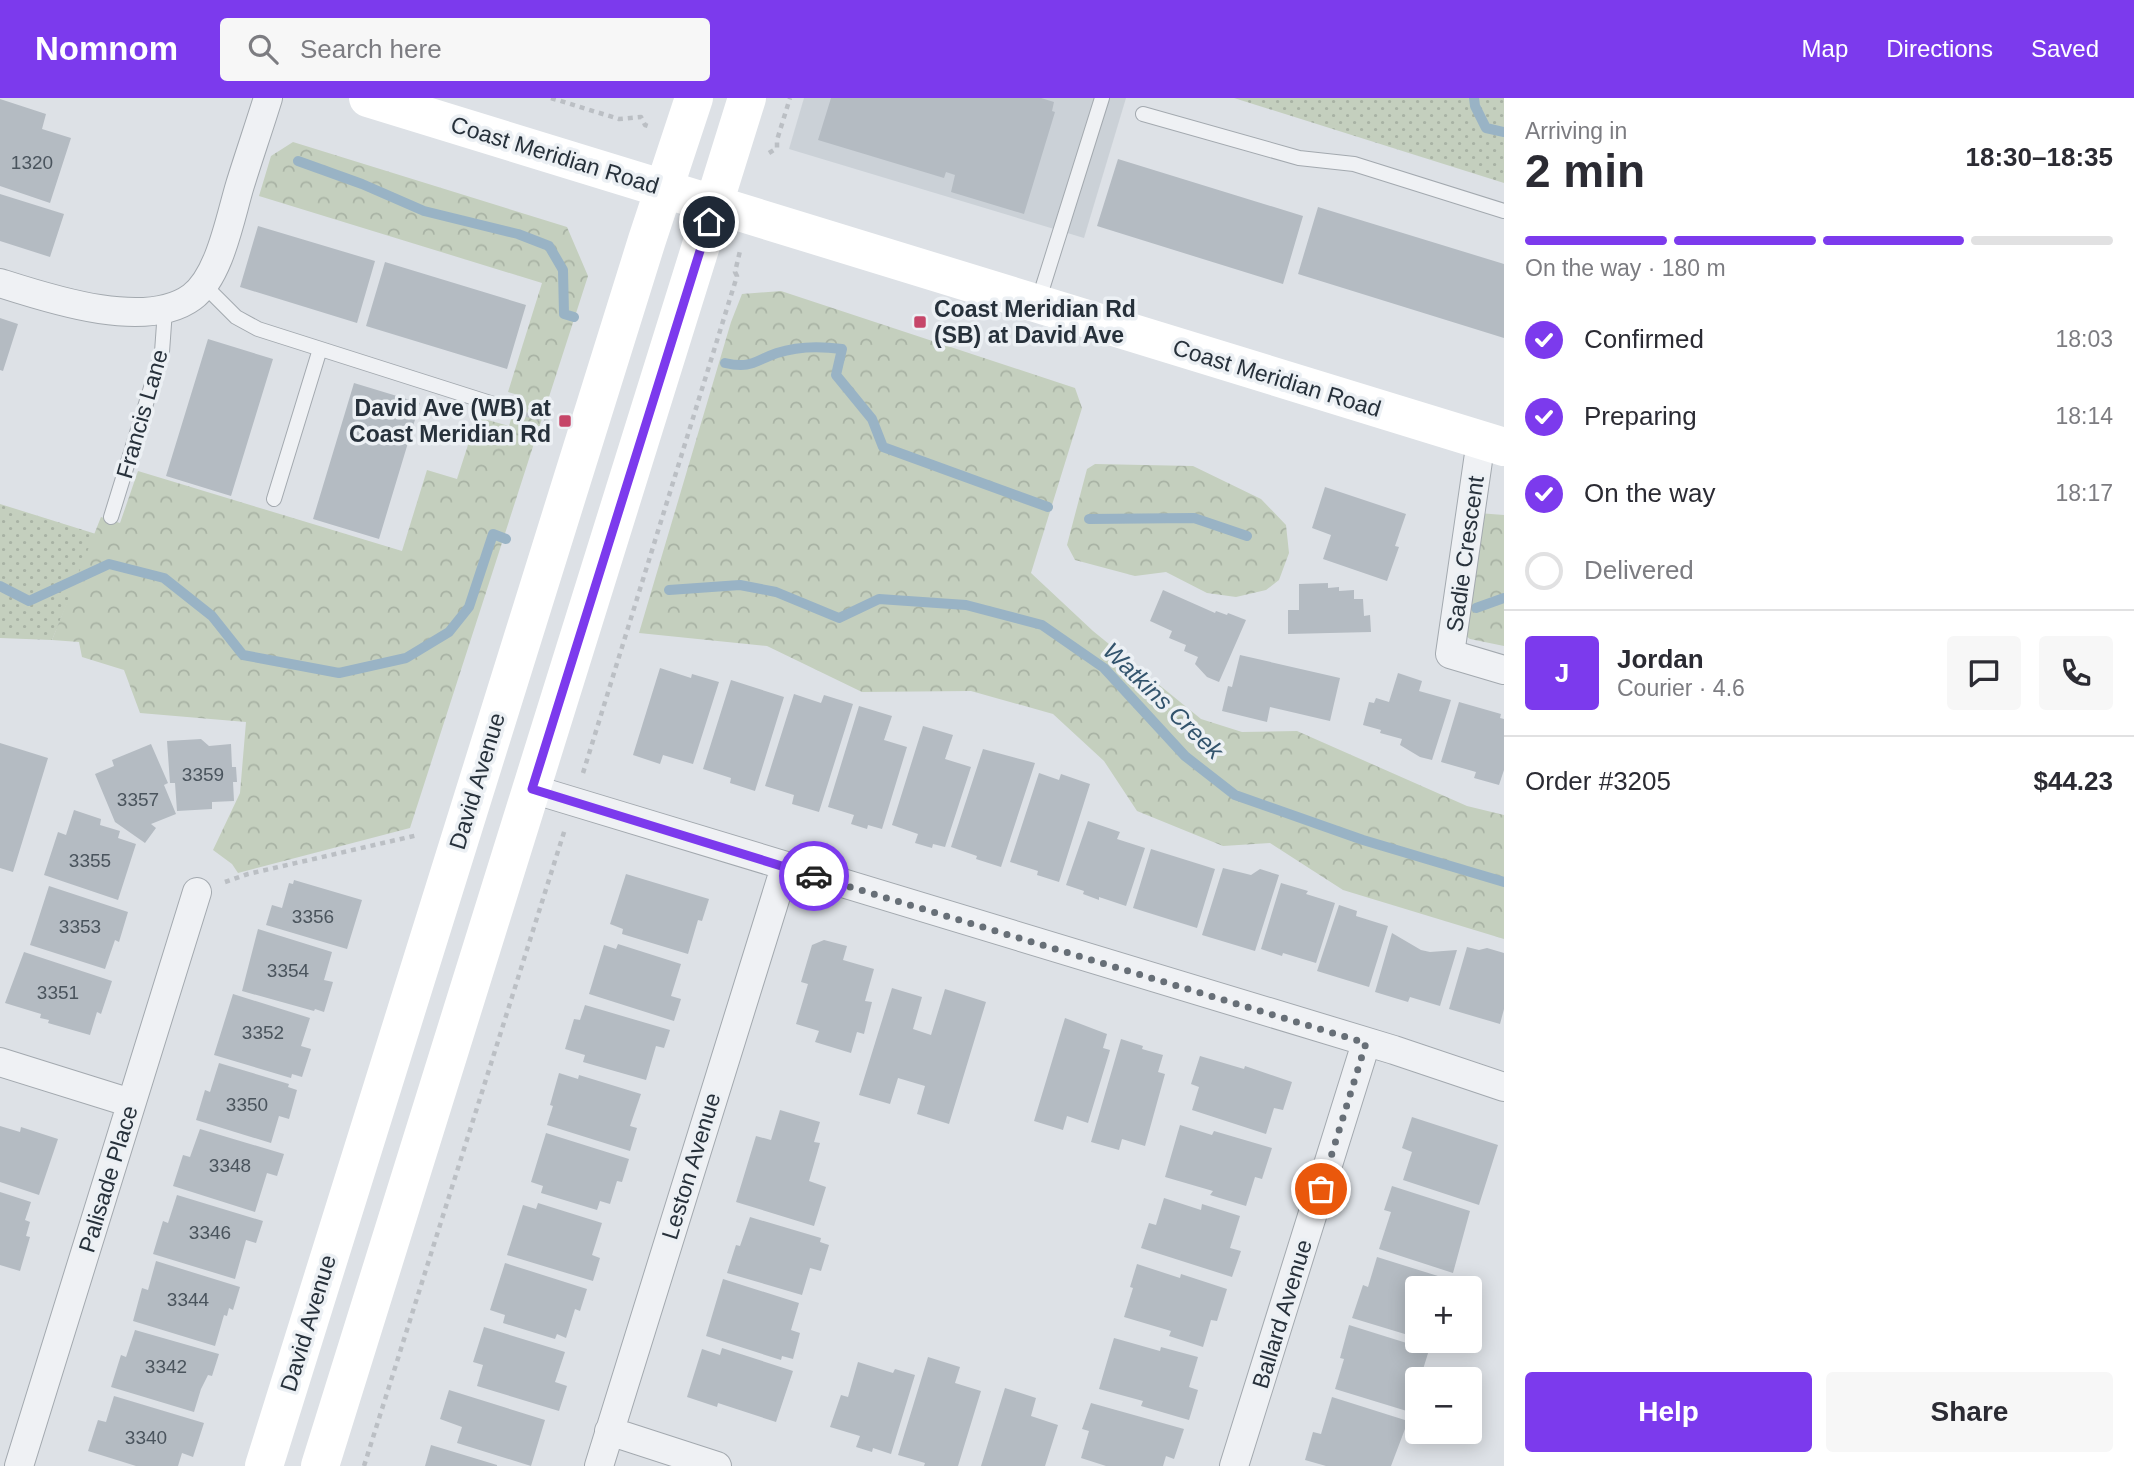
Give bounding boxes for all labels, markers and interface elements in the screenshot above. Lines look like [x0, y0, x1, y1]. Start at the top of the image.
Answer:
search box [220, 18, 710, 81]
text: Nomnom [35, 30, 178, 67]
icon: search [244, 30, 282, 68]
text: Search here [300, 34, 442, 64]
text: Map [1802, 35, 1848, 62]
text: Directions [1886, 35, 1993, 62]
text: Saved [2031, 35, 2099, 62]
street label: Coast Meridian Road [448, 111, 662, 199]
text: Arriving in [1525, 118, 1627, 144]
text: 18:30–18:35 [1966, 142, 2113, 172]
text: 2 min [1525, 145, 1645, 197]
house number: 1320 [11, 152, 53, 173]
pin [679, 192, 739, 252]
icon: home [690, 203, 728, 241]
text: On the way · 180 m [1525, 255, 1726, 281]
place label: Coast Meridian Rd (SB) at David Ave [934, 296, 1136, 348]
marker: Coast Meridian Rd (SB) at David Ave [912, 314, 928, 330]
icon: check [1525, 321, 1563, 359]
text: Confirmed [1584, 324, 1704, 354]
text: 18:03 [2055, 326, 2113, 352]
street label: Coast Meridian Road [1170, 334, 1384, 422]
street label: Francis Lane [111, 347, 173, 481]
place label: David Ave (WB) at Coast Meridian Rd [349, 395, 551, 447]
icon: check [1525, 398, 1563, 436]
text: Preparing [1584, 401, 1697, 431]
text: 18:14 [2055, 403, 2113, 429]
marker: David Ave (WB) at Coast Meridian Rd [557, 413, 573, 429]
street label: Sadie Crescent [1441, 474, 1489, 634]
icon: check [1525, 475, 1563, 513]
text: On the way [1584, 478, 1716, 508]
text: 18:17 [2055, 480, 2113, 506]
text: Delivered [1584, 555, 1694, 585]
button: chat [1947, 636, 2021, 710]
button: phone [2039, 636, 2113, 710]
water label: Watkins Creek [1098, 637, 1230, 766]
text: Jordan [1617, 644, 1704, 674]
text: J [1555, 658, 1569, 688]
text: Courier · 4.6 [1617, 675, 1745, 701]
street label: David Avenue [444, 710, 510, 852]
house number: 3359 [182, 764, 224, 785]
text: Order #3205 [1525, 766, 1671, 796]
text: $44.23 [2033, 766, 2113, 796]
house number: 3357 [117, 789, 159, 810]
courier [779, 841, 849, 911]
house number: 3355 [69, 850, 111, 871]
icon: car [795, 857, 833, 895]
house number: 3356 [292, 906, 334, 927]
house number: 3353 [59, 916, 101, 937]
house number: 3354 [267, 960, 310, 981]
house number: 3351 [37, 982, 79, 1003]
house number: 3352 [242, 1022, 284, 1043]
street label: Leston Avenue [656, 1090, 726, 1242]
house number: 3350 [226, 1094, 268, 1115]
street label: Palisade Place [73, 1102, 143, 1256]
house number: 3348 [209, 1155, 251, 1176]
pin [1291, 1159, 1351, 1219]
icon: bag [1302, 1170, 1340, 1208]
house number: 3346 [189, 1222, 231, 1243]
street label: Ballard Avenue [1247, 1236, 1317, 1392]
street label: David Avenue [275, 1252, 341, 1394]
map controls [1405, 1276, 1482, 1444]
button: + [1405, 1276, 1482, 1353]
house number: 3344 [167, 1289, 210, 1310]
house number: 3342 [145, 1356, 187, 1377]
button: − [1405, 1367, 1482, 1444]
button: Help [1525, 1372, 1812, 1452]
button: Share [1826, 1372, 2113, 1452]
house number: 3340 [125, 1427, 167, 1448]

